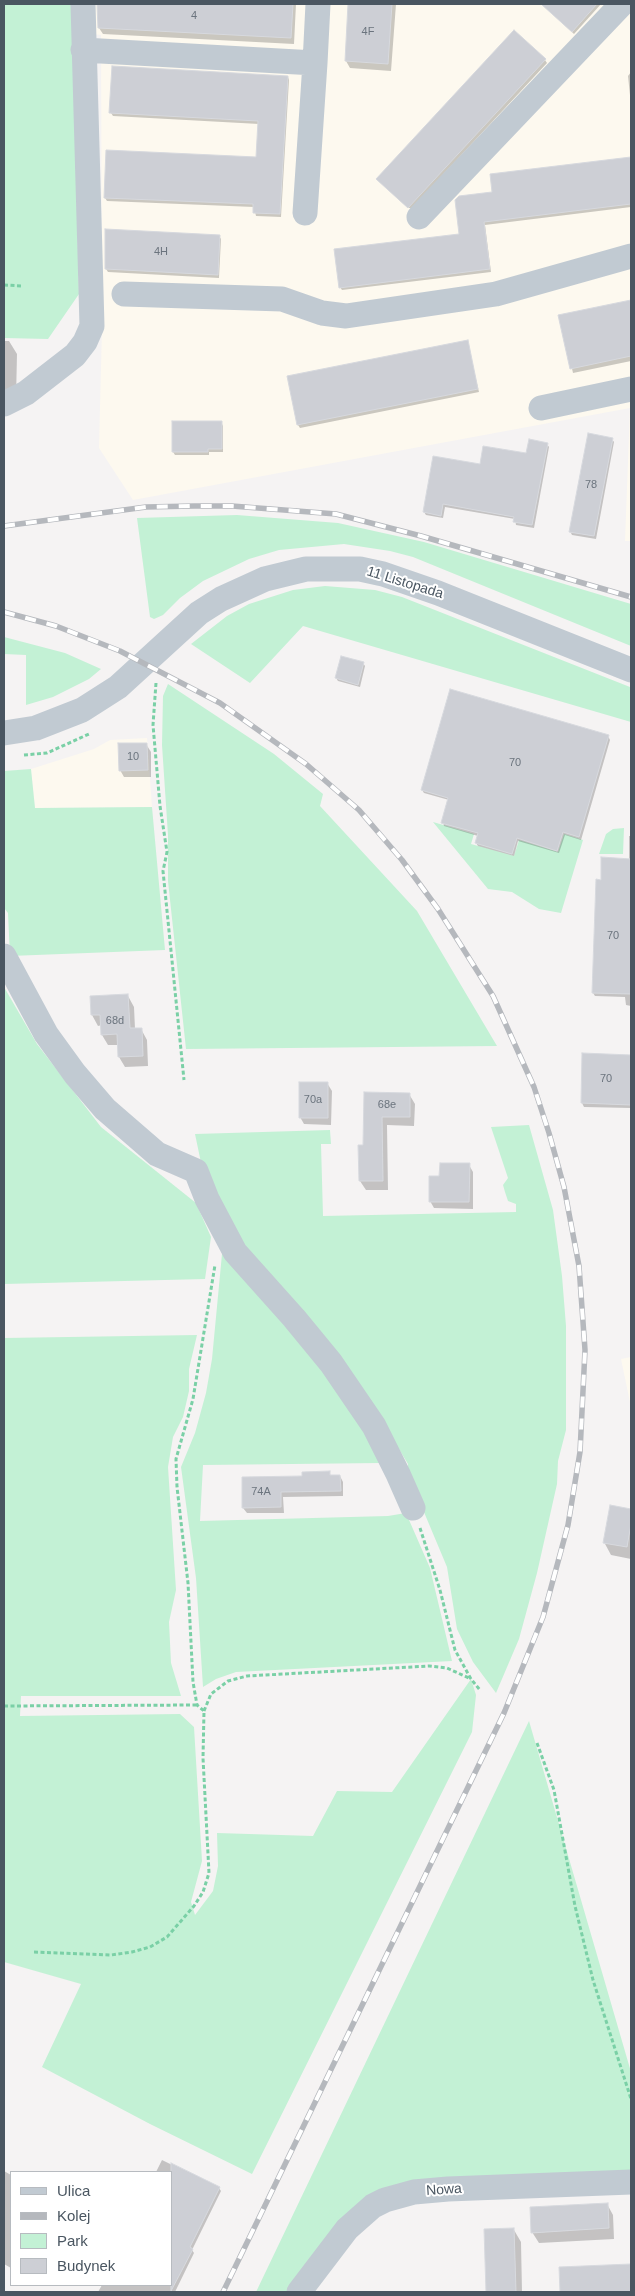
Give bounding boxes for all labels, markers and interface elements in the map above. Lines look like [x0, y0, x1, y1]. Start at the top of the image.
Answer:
house number: 4 [191, 9, 197, 23]
house number: 4F [362, 25, 374, 39]
house number: 4H [154, 245, 168, 259]
house number: 78 [585, 478, 597, 492]
street label: 11 Listopada [365, 563, 445, 603]
house number: 10 [127, 750, 139, 764]
house number: 70 [509, 756, 521, 770]
house number: 70 [607, 929, 619, 943]
house number: 68d [106, 1014, 124, 1028]
house number: 70 [600, 1072, 612, 1086]
house number: 70a [304, 1093, 322, 1107]
house number: 68e [378, 1098, 396, 1112]
house number: 74A [251, 1485, 271, 1499]
legend [10, 2171, 172, 2286]
street label: Nowa [426, 2180, 462, 2200]
text: Ulica [57, 2182, 90, 2199]
text: Kolej [57, 2207, 90, 2224]
text: Park [57, 2232, 88, 2249]
text: Budynek [57, 2257, 115, 2274]

